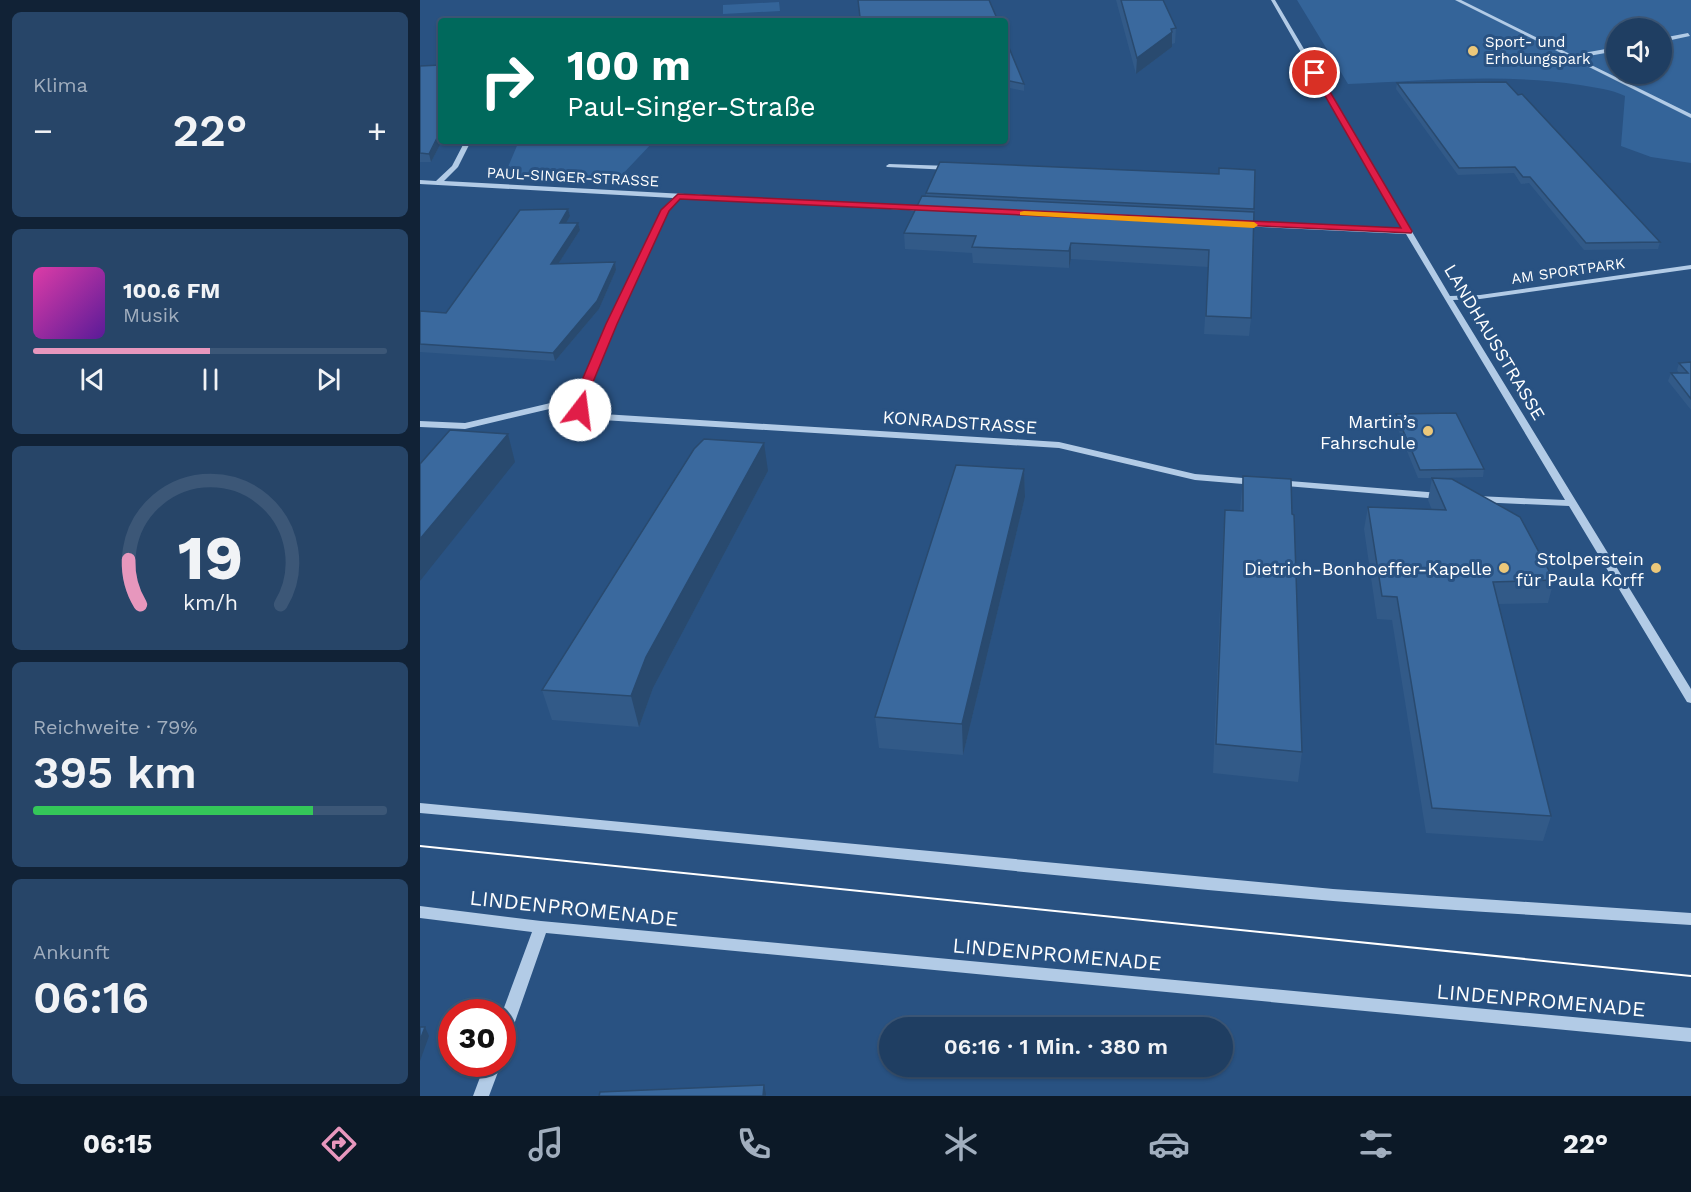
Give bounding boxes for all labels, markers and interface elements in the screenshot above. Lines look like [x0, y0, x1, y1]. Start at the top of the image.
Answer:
map controls [1606, 18, 1672, 84]
button: sound [1606, 18, 1672, 84]
place label: Sport- und Erholungspark [1485, 33, 1591, 68]
text: 100 m [567, 41, 691, 90]
icon: right [468, 42, 546, 120]
marker: Sport- und Erholungspark [1466, 44, 1480, 58]
pin [1289, 47, 1340, 98]
icon: arrive [1298, 56, 1331, 89]
text: Klima [33, 73, 88, 97]
text: Paul-Singer-Straße [567, 91, 816, 123]
text: 22° [173, 104, 247, 157]
text: − [33, 111, 53, 150]
text: + [367, 111, 387, 150]
street label: PAUL-SINGER-STRASSE [486, 163, 660, 191]
street label: AM SPORTPARK [1510, 254, 1626, 288]
street label: LANDHAUSSTRASSE [1440, 260, 1550, 424]
text: 100.6 FM [123, 278, 220, 303]
text: Musik [123, 303, 179, 327]
icon: previous [76, 363, 109, 396]
icon: pause [194, 363, 227, 396]
icon: next [312, 363, 345, 396]
position arrow [548, 378, 612, 442]
street label: KONRADSTRASSE [882, 406, 1038, 438]
place label: Martin’s Fahrschule [1320, 411, 1416, 453]
marker: Martin’s Fahrschule [1421, 424, 1435, 438]
text: 19 [177, 521, 243, 594]
place label: Stolperstein für Paula Korff [1516, 548, 1644, 590]
place label: Dietrich-Bonhoeffer-Kapelle [1244, 558, 1492, 579]
marker: Dietrich-Bonhoeffer-Kapelle [1497, 561, 1511, 575]
marker: Stolperstein für Paula Korff [1649, 561, 1663, 575]
text: km/h [182, 590, 238, 615]
text: Reichweite · 79% [33, 715, 197, 739]
text: 395 km [33, 746, 197, 799]
street label: LINDENPROMENADE [468, 885, 680, 931]
street label: LINDENPROMENADE [951, 932, 1163, 976]
text: Ankunft [33, 940, 110, 964]
text: 06:16 [33, 971, 149, 1024]
street label: LINDENPROMENADE [1435, 978, 1647, 1022]
speed limit sign: 30 [438, 999, 516, 1077]
text: 06:16 · 1 Min. · 380 m [944, 1034, 1168, 1059]
icon: directions [318, 1123, 360, 1165]
icon: music [525, 1123, 567, 1165]
icon: phone [733, 1123, 775, 1165]
icon: climate [940, 1123, 982, 1165]
icon: car [1148, 1123, 1190, 1165]
icon: filters [1355, 1123, 1397, 1165]
text: 06:15 [83, 1128, 152, 1160]
text: 22° [1563, 1128, 1608, 1160]

